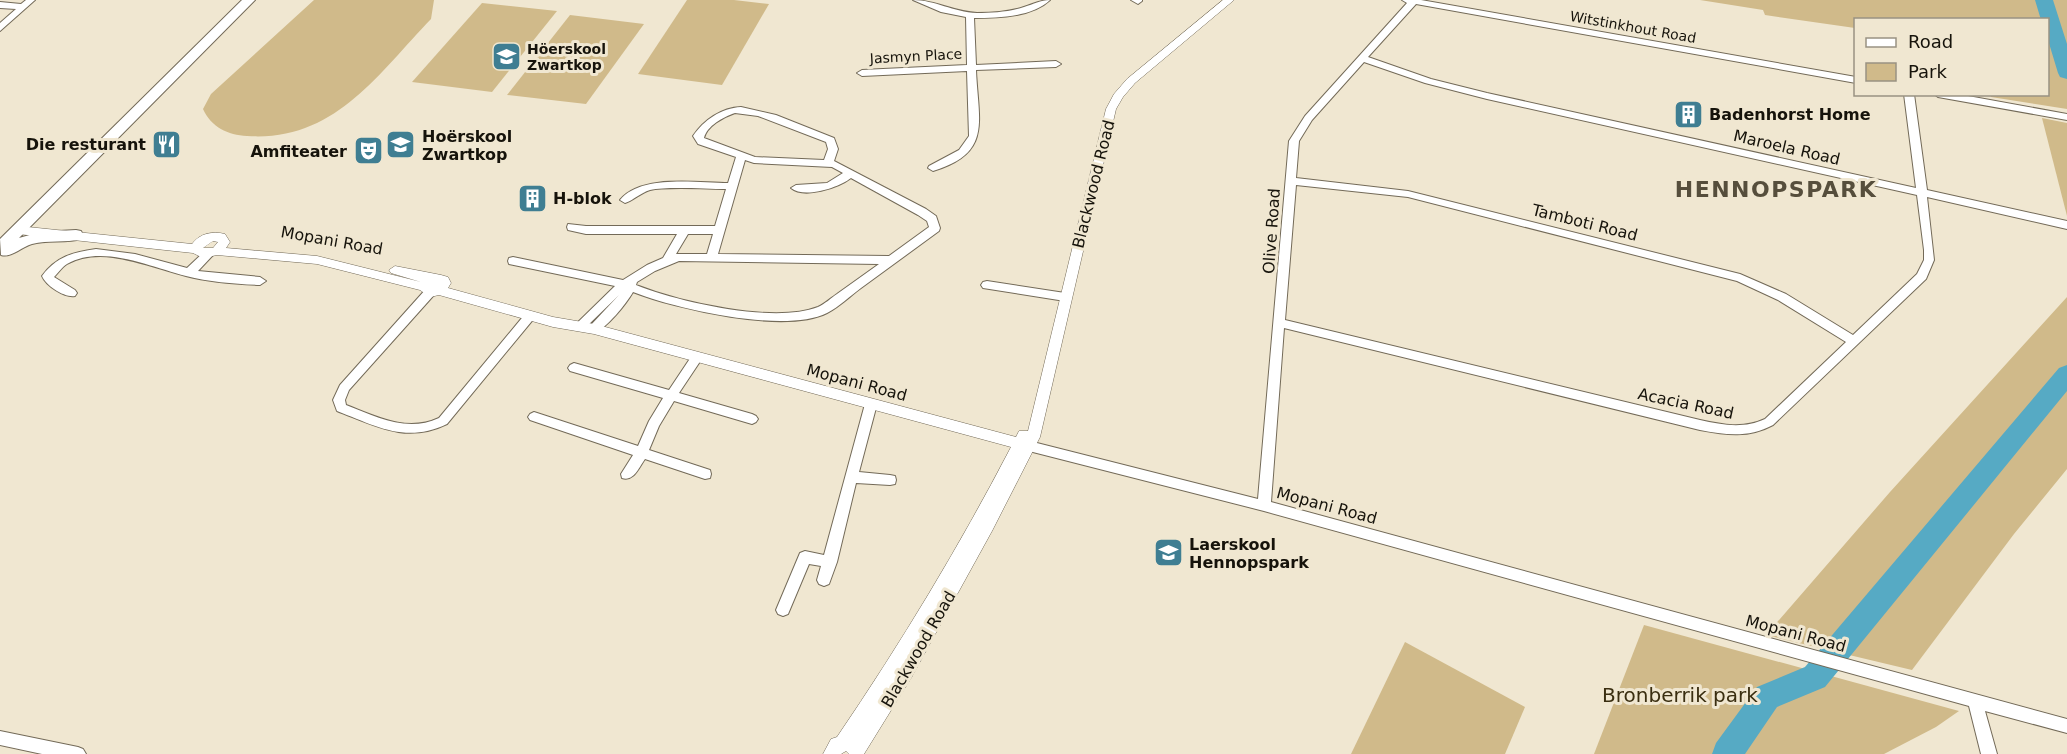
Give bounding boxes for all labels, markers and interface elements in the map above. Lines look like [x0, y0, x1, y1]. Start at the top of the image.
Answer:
street label: Witstinkhout Road [1569, 8, 1697, 46]
legend [1854, 18, 2049, 96]
text: Road [1908, 31, 1953, 52]
school or university icon: Höerskool Zwartkop [490, 41, 522, 73]
place label: Höerskool Zwartkop [527, 41, 606, 73]
street label: Jasmyn Place [868, 46, 963, 66]
text: Park [1908, 61, 1947, 82]
building icon: Badenhorst Home [1672, 98, 1704, 130]
place label: Badenhorst Home [1709, 105, 1871, 124]
street label: Blackwood Road [1068, 118, 1119, 250]
street label: Maroela Road [1732, 126, 1842, 169]
place label: Hoërskool Zwartkop [422, 127, 512, 164]
restaurant icon: Die resturant [151, 128, 183, 160]
school or university icon: Hoërskool Zwartkop [385, 129, 417, 161]
place label: Die resturant [26, 135, 146, 154]
theatre icon: Amfiteater [352, 135, 384, 167]
place label: Amfiteater [250, 142, 347, 161]
district label: HENNOPSPARK [1675, 177, 1877, 202]
building icon: H-blok [516, 182, 548, 214]
street label: Olive Road [1259, 187, 1284, 275]
place label: H-blok [553, 189, 612, 208]
street label: Tamboti Road [1529, 200, 1640, 245]
street label: Mopani Road [279, 222, 384, 259]
street label: Mopani Road [804, 360, 909, 405]
street label: Acacia Road [1636, 384, 1736, 423]
street label: Mopani Road [1274, 483, 1379, 528]
place label: Laerskool Hennopspark [1189, 535, 1309, 572]
school or university icon: Laerskool Hennopspark [1152, 537, 1184, 569]
street label: Blackwood Road [877, 588, 959, 711]
street label: Mopani Road [1743, 611, 1848, 656]
park label: Bronberrik park [1602, 683, 1758, 707]

